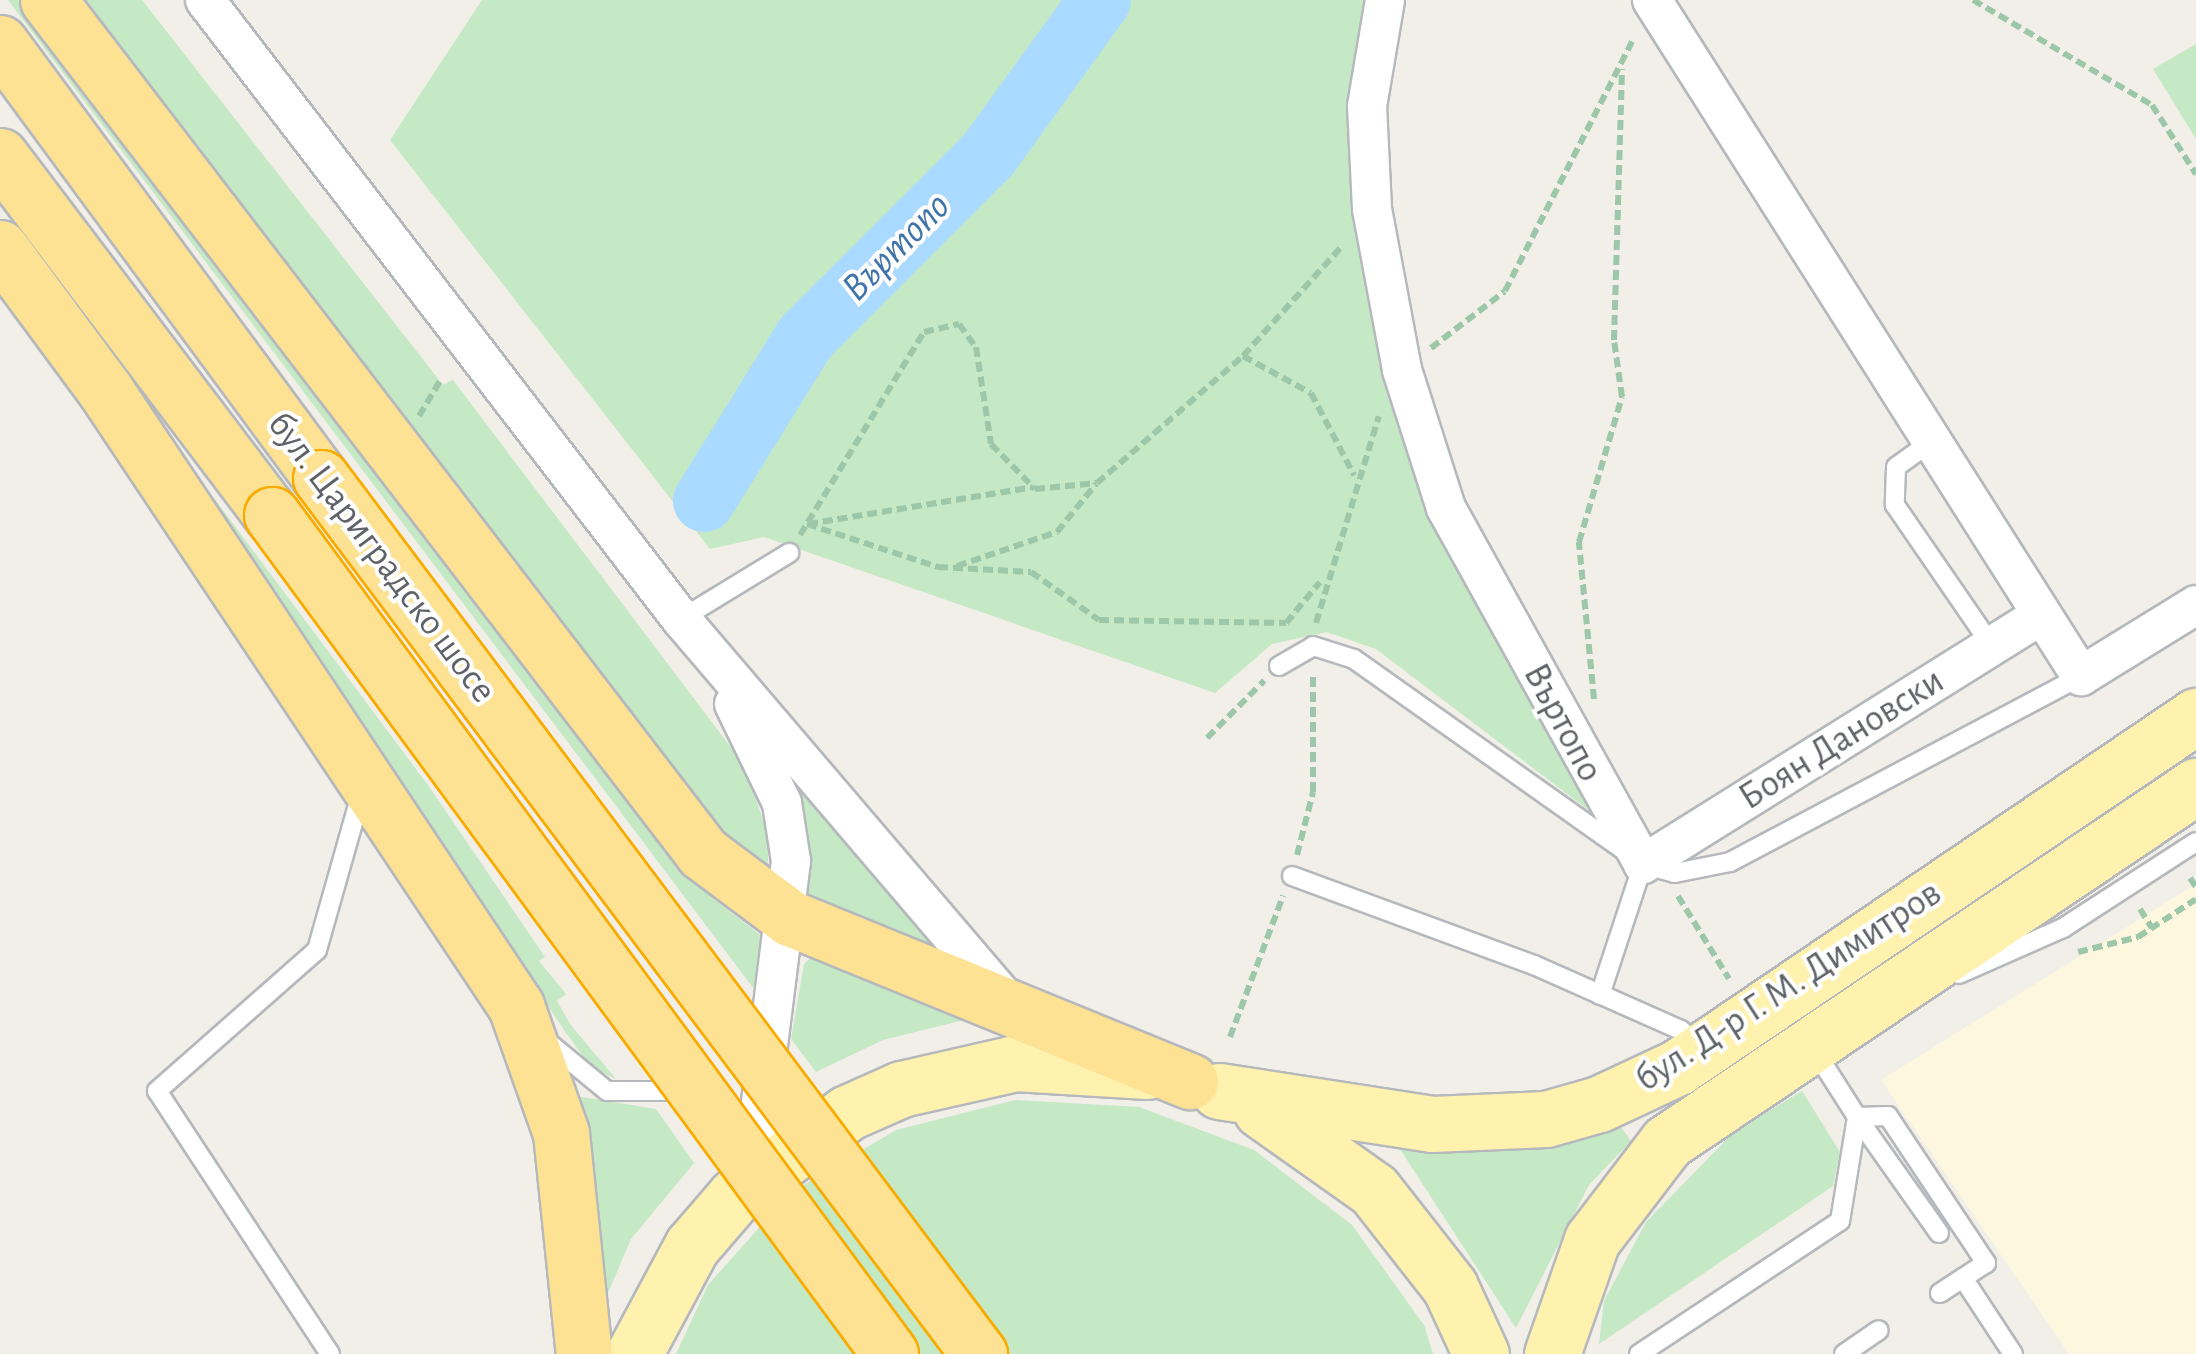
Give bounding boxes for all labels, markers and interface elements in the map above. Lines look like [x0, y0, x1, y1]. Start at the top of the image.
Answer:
water label: Въртопо [832, 183, 960, 311]
street label: бул. Цариградско шосе [257, 403, 505, 713]
street label: Въртопо [1512, 656, 1612, 790]
street label: Боян Дановски [1731, 659, 1953, 821]
street label: бул. Д-р Г. М. Димитров [1628, 871, 1950, 1103]

